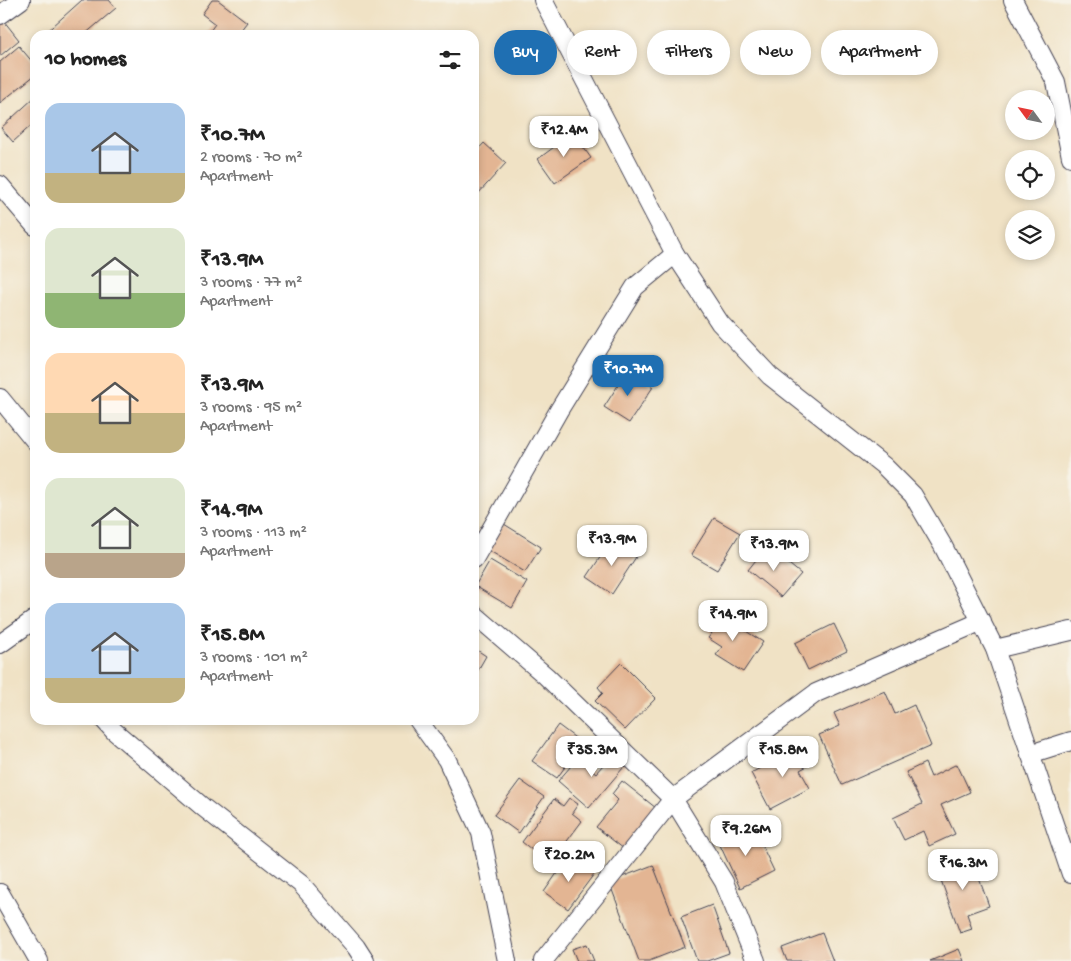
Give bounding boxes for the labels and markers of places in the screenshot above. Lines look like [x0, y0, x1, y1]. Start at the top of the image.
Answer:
pin: ₹12.4M [523, 116, 605, 158]
pin: ₹10.7M [587, 354, 669, 397]
pin: ₹13.9M [571, 524, 653, 567]
pin: ₹13.9M [733, 530, 815, 572]
pin: ₹14.9M [692, 600, 774, 642]
pin: ₹35.3M [551, 736, 633, 778]
pin: ₹15.8M [742, 736, 824, 778]
pin: ₹9.26M [705, 814, 787, 857]
pin: ₹20.2M [528, 840, 610, 883]
pin: ₹16.3M [922, 848, 1004, 891]

